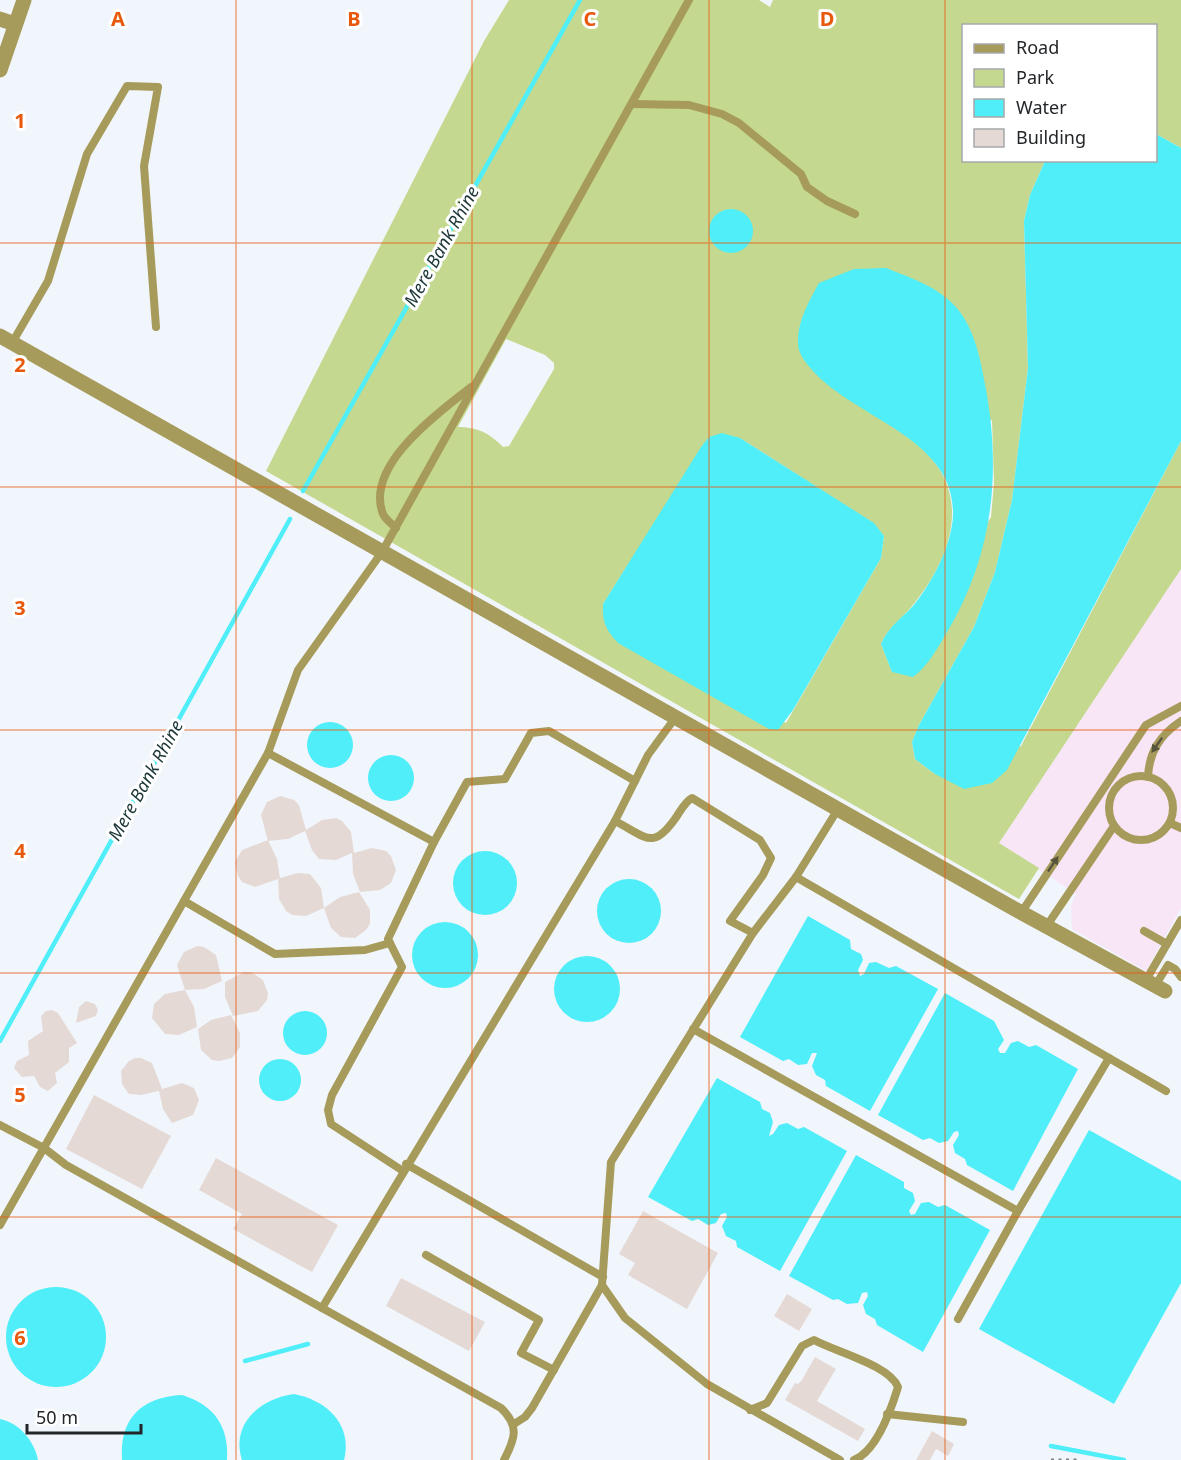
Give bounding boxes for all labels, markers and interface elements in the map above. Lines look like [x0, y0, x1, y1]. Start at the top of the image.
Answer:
text: A [111, 5, 125, 32]
text: B [347, 5, 361, 32]
text: C [584, 5, 597, 32]
text: D [820, 5, 834, 32]
legend [962, 24, 1157, 162]
text: Road [1016, 35, 1059, 59]
text: Park [1016, 65, 1054, 89]
text: Water [1016, 95, 1067, 119]
text: 1 [14, 107, 26, 134]
text: Building [1016, 125, 1086, 149]
water label: Mere Bank Rhine [398, 181, 484, 311]
text: 2 [14, 351, 26, 378]
text: 3 [14, 594, 26, 621]
water label: Mere Bank Rhine [102, 715, 188, 845]
one-way arrow [1152, 737, 1163, 753]
text: 4 [14, 837, 26, 864]
one-way arrow [1048, 856, 1059, 872]
text: 5 [14, 1081, 26, 1108]
text: 6 [14, 1324, 26, 1351]
scale bar [27, 1397, 141, 1435]
text: 50 m [36, 1405, 78, 1429]

